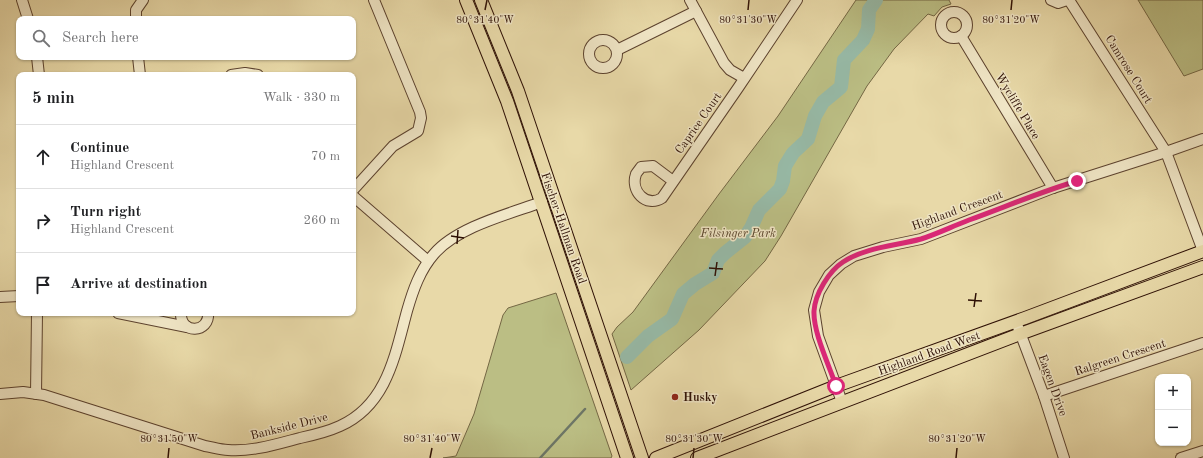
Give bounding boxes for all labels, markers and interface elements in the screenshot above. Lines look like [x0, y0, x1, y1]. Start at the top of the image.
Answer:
text: 80°31'40"W [456, 15, 514, 25]
text: 80°31'30"W [719, 15, 777, 25]
text: 80°31'20"W [982, 15, 1040, 25]
search box [16, 16, 356, 60]
icon: search [30, 27, 52, 49]
text: Search here [62, 31, 139, 46]
street label: Camrose Court [1102, 33, 1154, 106]
street label: Wycliffe Place [993, 71, 1042, 142]
text: 5 min [32, 90, 75, 107]
text: Walk · 330 m [263, 91, 340, 104]
street label: Caprice Court [673, 91, 724, 156]
text: Continue [70, 141, 129, 156]
icon: ahead [32, 146, 54, 168]
text: 70 m [311, 150, 340, 163]
text: Highland Crescent [70, 159, 174, 172]
street label: Fischer-Hallman Road [538, 171, 588, 286]
route end [1068, 172, 1086, 190]
street label: Highland Crescent [910, 189, 1005, 233]
text: Turn right [70, 205, 141, 220]
icon: right [32, 210, 54, 232]
text: 260 m [303, 214, 340, 227]
text: Highland Crescent [70, 223, 174, 236]
park label: Filsinger Park [699, 228, 776, 240]
icon: arrive [32, 274, 54, 296]
text: Arrive at destination [70, 277, 208, 292]
street label: Highland Road West [877, 330, 982, 378]
street label: Ralgreen Crescent [1073, 338, 1167, 378]
street label: Eagen Drive [1035, 353, 1069, 418]
map controls [1155, 374, 1191, 446]
button: + [1155, 374, 1191, 410]
route start [827, 377, 845, 395]
marker: Husky [670, 392, 680, 402]
place label: Husky [683, 392, 718, 404]
button: − [1155, 410, 1191, 446]
street label: Bankside Drive [249, 411, 330, 442]
text: 80°31'50"W [140, 434, 198, 444]
text: 80°31'40"W [403, 434, 461, 444]
text: 80°31'30"W [665, 434, 723, 444]
text: 80°31'20"W [928, 434, 986, 444]

